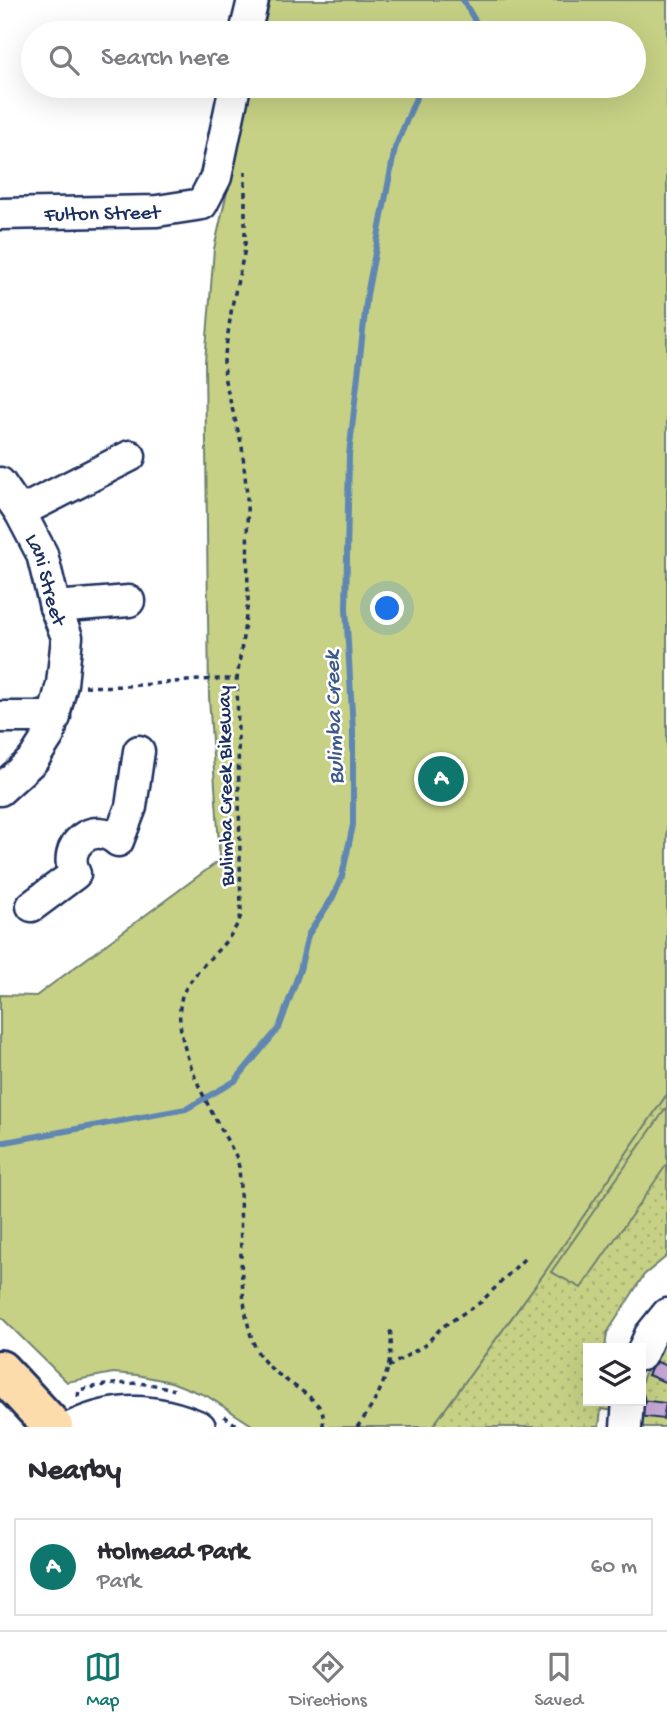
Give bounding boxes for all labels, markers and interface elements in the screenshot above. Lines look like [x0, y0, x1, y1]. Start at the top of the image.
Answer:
search box [21, 21, 646, 98]
icon: search [45, 41, 83, 79]
text: Search here [101, 44, 229, 75]
street label: Fulton Street [43, 202, 163, 229]
street label: Lani Street [18, 530, 71, 632]
your location [370, 591, 404, 625]
water label: Bulimba Creek [320, 648, 351, 785]
street label: Bulimba Creek Bikeway [213, 685, 242, 888]
pin: A [418, 753, 464, 805]
map controls [583, 1343, 646, 1406]
button: layers [583, 1343, 646, 1406]
text: Nearby [28, 1455, 121, 1490]
text: Holmead Park [97, 1538, 248, 1569]
text: A [46, 1554, 60, 1581]
text: 60 m [591, 1554, 637, 1581]
text: Park [97, 1569, 141, 1596]
tab: Map [84, 1648, 122, 1713]
tab: Directions [290, 1648, 367, 1713]
tab: Saved [534, 1648, 583, 1713]

